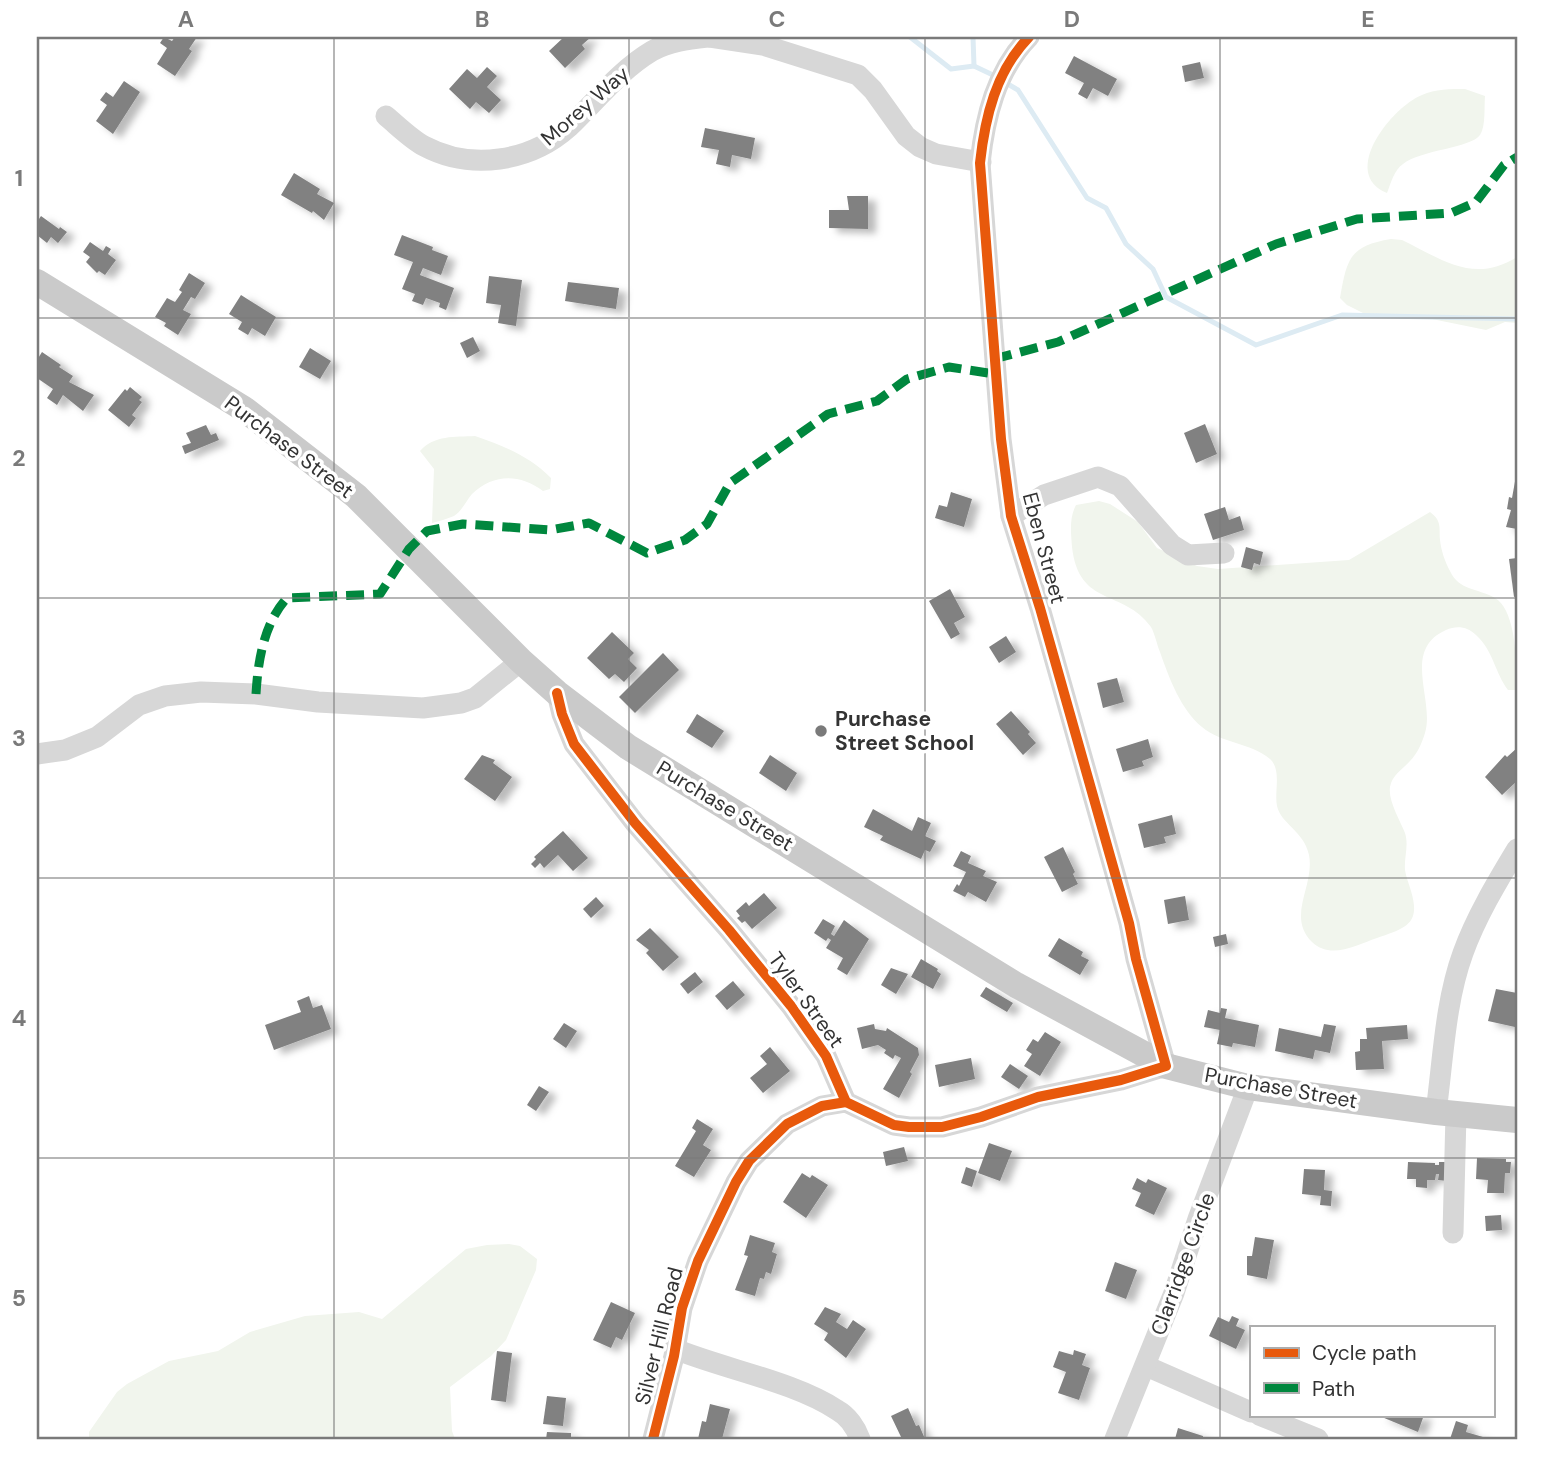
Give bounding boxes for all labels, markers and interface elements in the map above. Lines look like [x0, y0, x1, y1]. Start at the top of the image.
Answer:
text: A [178, 4, 194, 34]
text: B [475, 4, 489, 34]
text: C [769, 4, 785, 34]
text: D [1064, 4, 1080, 34]
text: E [1361, 4, 1375, 34]
street label: Morey Way [535, 60, 635, 152]
text: 1 [15, 163, 23, 193]
street label: Purchase Street [219, 389, 359, 505]
text: 2 [12, 443, 26, 473]
street label: Eben Street [1016, 489, 1072, 607]
place label: Purchase Street School [835, 705, 974, 757]
text: 3 [12, 723, 26, 753]
marker: Purchase Street School [813, 723, 829, 739]
street label: Purchase Street [651, 754, 799, 858]
street label: Tyler Street [762, 947, 850, 1053]
text: 4 [12, 1003, 27, 1033]
street label: Purchase Street [1202, 1061, 1360, 1115]
street label: Clarridge Circle [1144, 1189, 1222, 1339]
street label: Silver Hill Road [628, 1264, 690, 1408]
text: 5 [12, 1283, 26, 1313]
legend [1250, 1326, 1494, 1416]
text: Cycle path [1312, 1339, 1417, 1367]
text: Path [1312, 1375, 1355, 1403]

